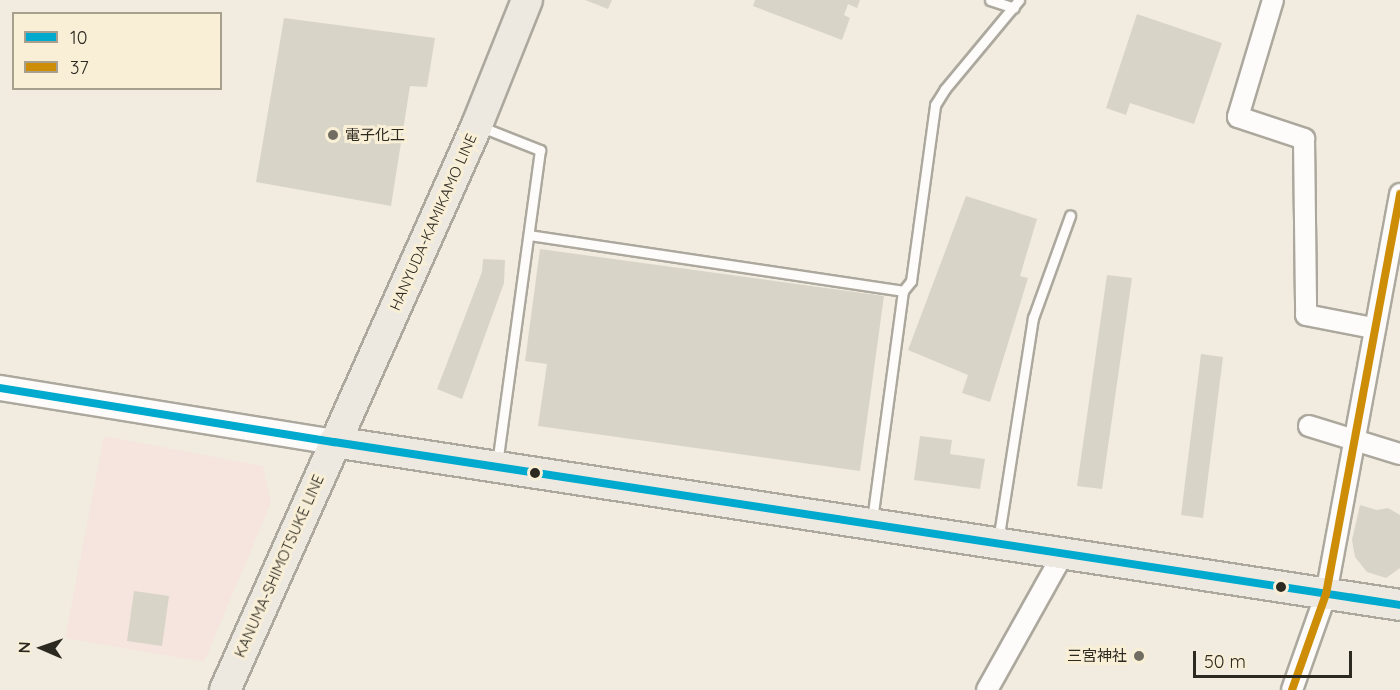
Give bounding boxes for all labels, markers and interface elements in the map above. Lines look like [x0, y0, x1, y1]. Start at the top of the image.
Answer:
legend [12, 12, 222, 90]
text: 10 [70, 26, 87, 49]
text: 37 [70, 56, 89, 79]
place label: 電子化工 [345, 126, 405, 144]
marker: 電子化工 [326, 128, 340, 142]
street label: HANYUDA-KAMIKAMO LINE [386, 131, 480, 313]
unlabelled marker [529, 467, 541, 479]
street label: KANUMA-SHIMOTSUKE LINE [230, 472, 328, 660]
unlabelled marker [1275, 581, 1287, 593]
north arrow [12, 618, 72, 678]
scale bar [1196, 639, 1355, 677]
text: N [14, 641, 34, 654]
place label: 三宮神社 [1067, 647, 1127, 665]
marker: 三宮神社 [1132, 649, 1146, 663]
text: 50 m [1204, 650, 1246, 673]

